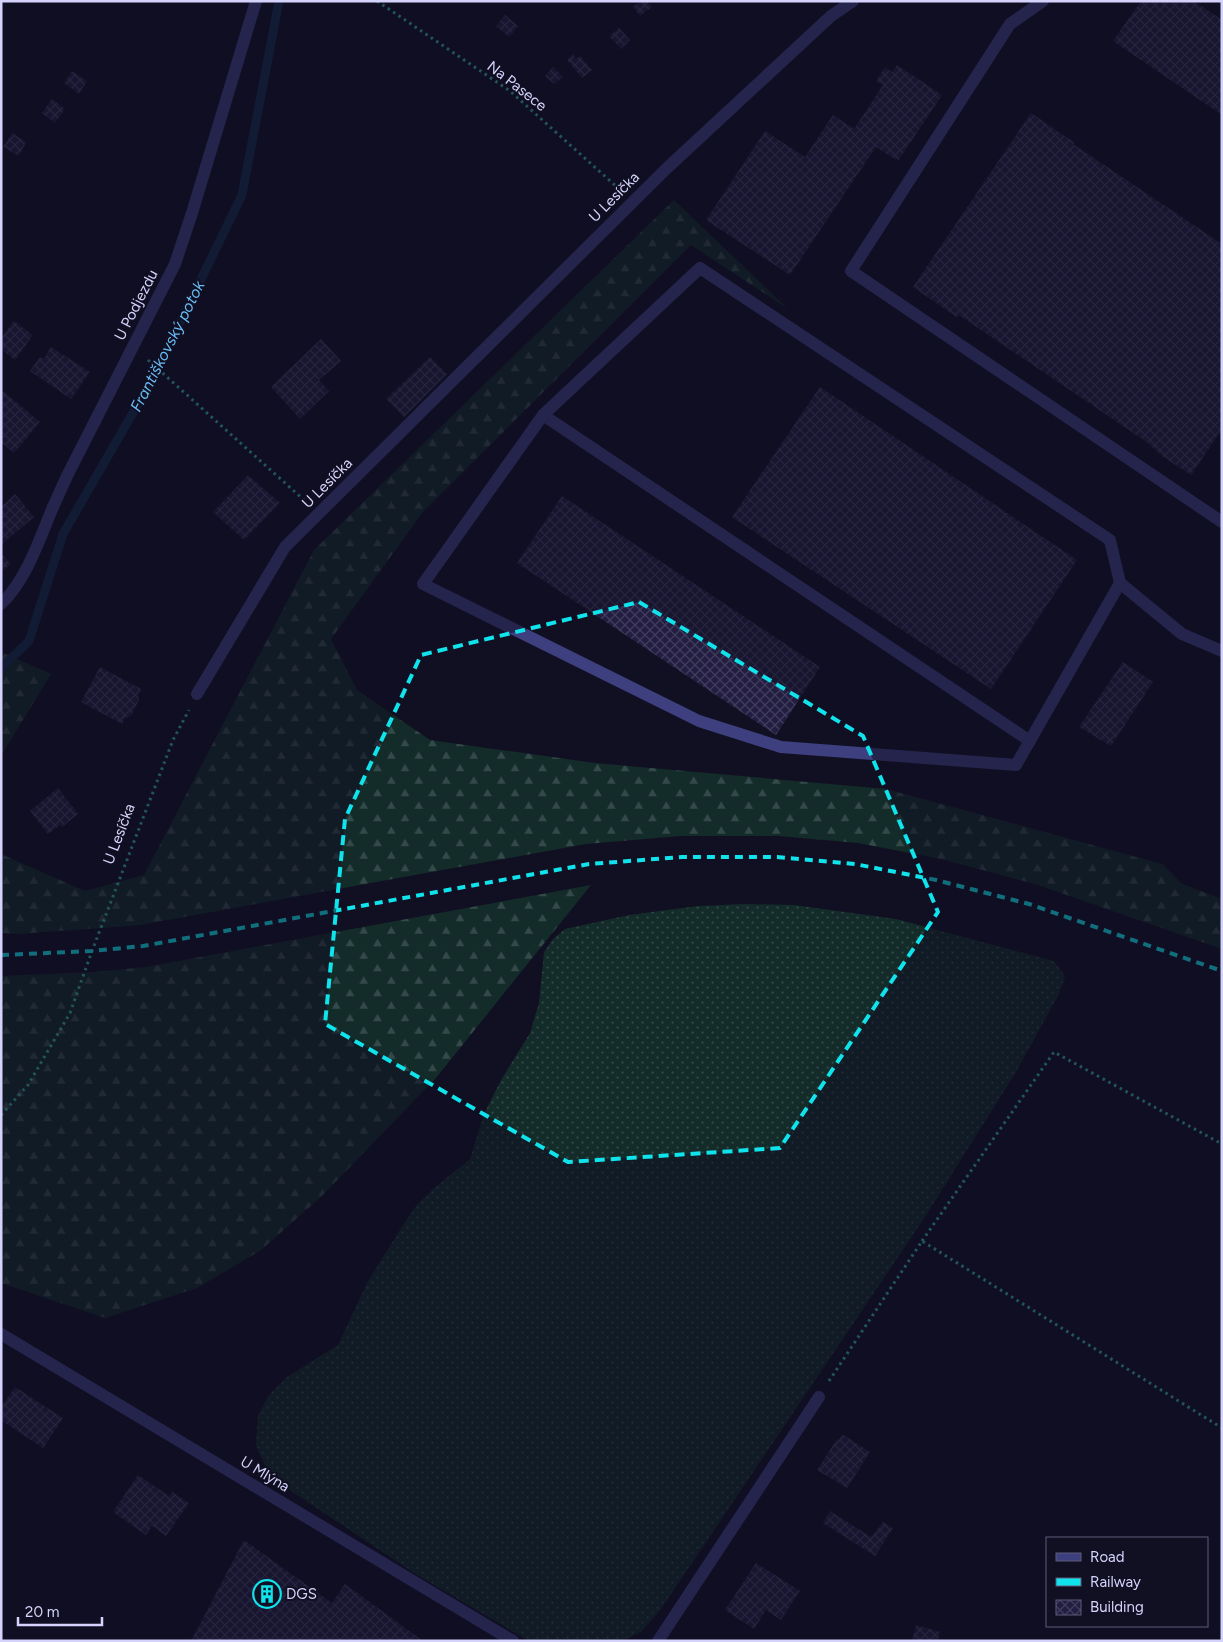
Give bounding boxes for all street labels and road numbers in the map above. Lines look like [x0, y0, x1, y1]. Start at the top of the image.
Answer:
street label: Na Pasece [484, 57, 550, 115]
street label: U Lesíčka [585, 168, 643, 226]
street label: U Podjezdu [110, 267, 162, 343]
street label: U Lesíčka [298, 454, 356, 512]
street label: U Lesíčka [99, 801, 139, 867]
street label: U Mlýna [237, 1452, 293, 1496]

